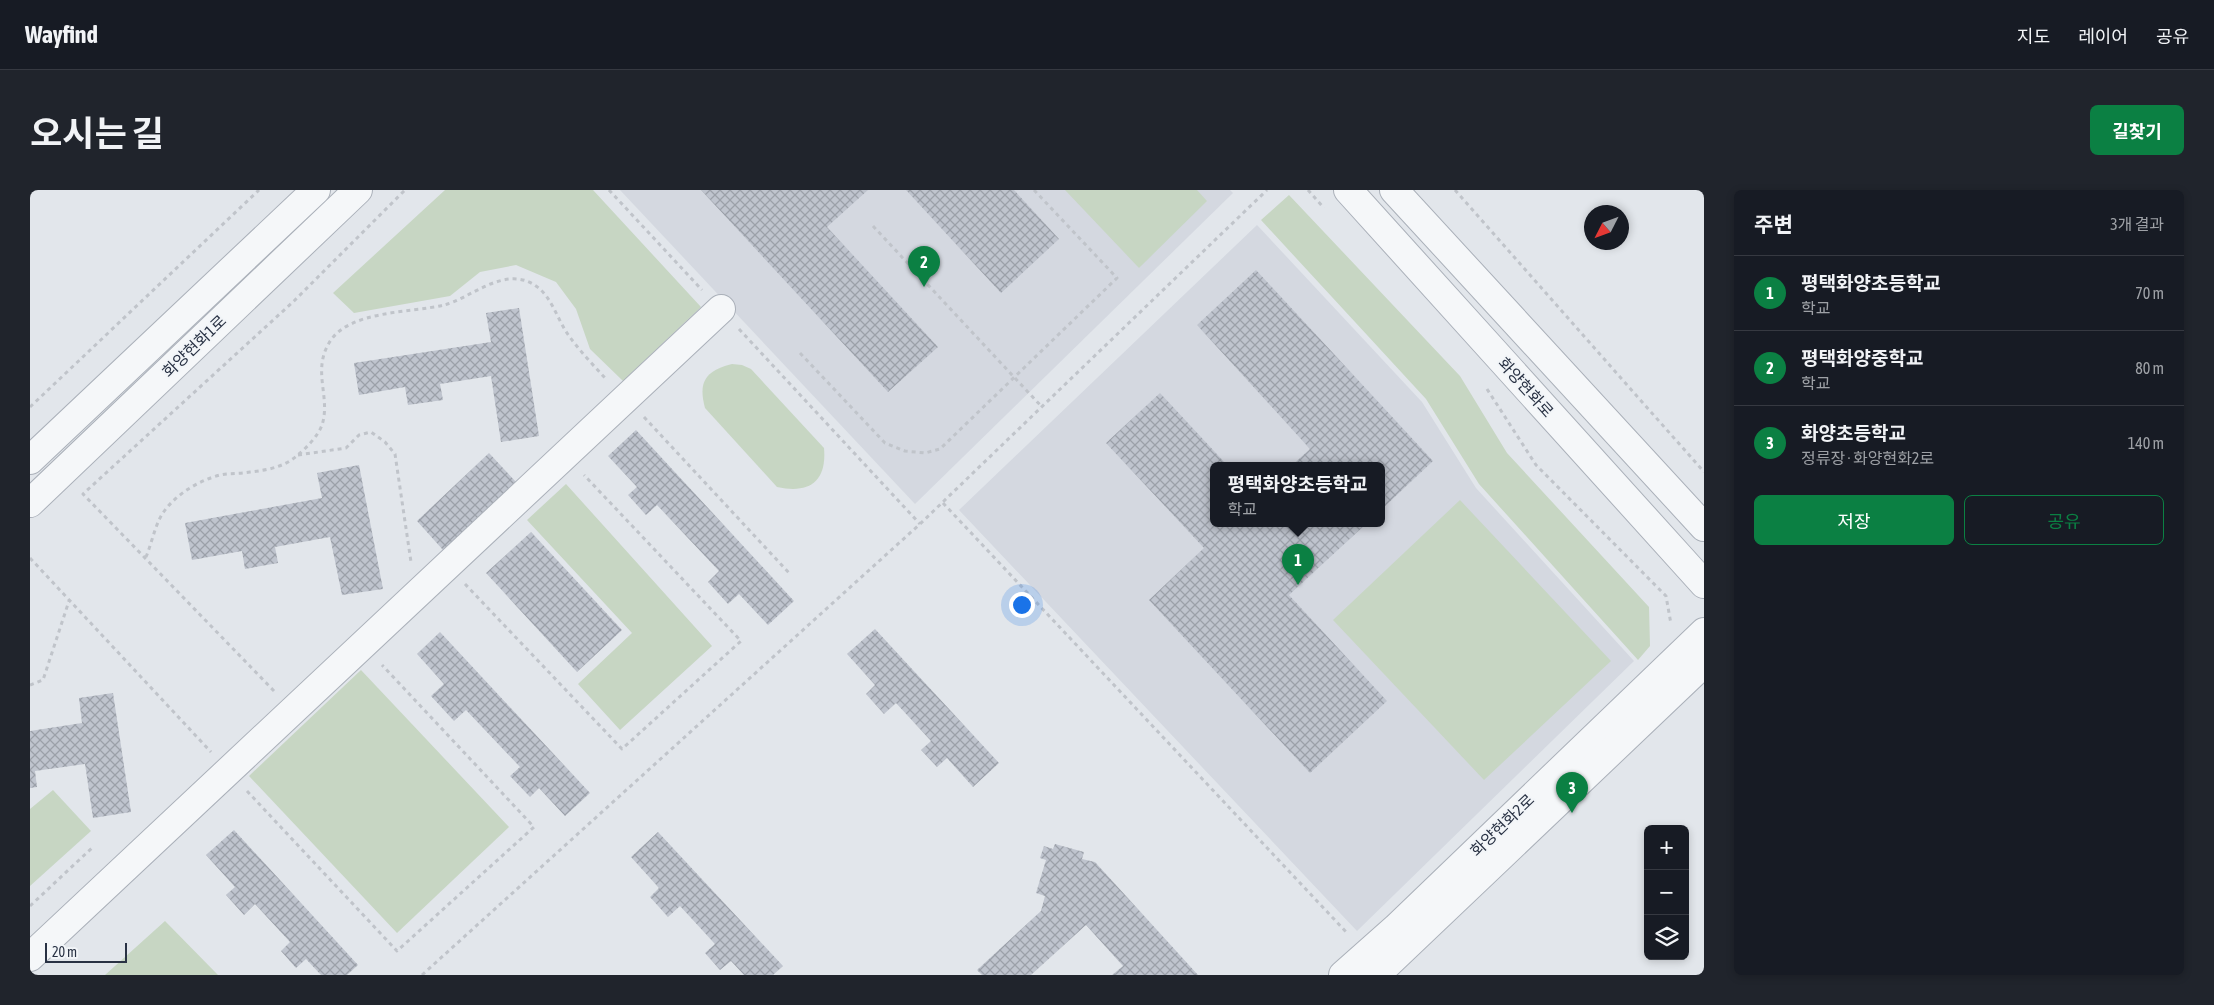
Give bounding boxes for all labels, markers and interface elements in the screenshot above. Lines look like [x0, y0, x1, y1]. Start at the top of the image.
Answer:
text: Wayfind [25, 21, 98, 48]
text: 지도 [2017, 26, 2050, 47]
text: 레이어 [2078, 26, 2128, 47]
text: 공유 [2156, 26, 2189, 47]
button: 길찾기 [2090, 105, 2184, 155]
text: 오시는 길 [30, 113, 164, 153]
north arrow [1584, 205, 1629, 250]
text: 주변 [1754, 212, 1793, 236]
text: 3개 결과 [2110, 215, 2164, 233]
pin: 2 [908, 246, 940, 287]
text: 평택화양초등학교 [1801, 272, 1941, 294]
text: 1 [1766, 284, 1774, 302]
text: 70 m [2135, 284, 2164, 302]
text: 학교 [1801, 299, 1830, 317]
street label: 화양현화1로 [159, 311, 230, 381]
text: 평택화양중학교 [1801, 347, 1923, 369]
street label: 화양현화로 [1495, 354, 1557, 421]
text: 2 [1766, 359, 1774, 377]
text: 80 m [2135, 359, 2164, 377]
text: 학교 [1801, 374, 1830, 392]
text: 화양초등학교 [1801, 422, 1906, 444]
text: 3 [1766, 434, 1774, 452]
text: 140 m [2128, 434, 2164, 452]
text: 정류장 · 화양현화2로 [1801, 449, 1934, 467]
popup [1210, 462, 1385, 527]
text: 평택화양초등학교 [1228, 473, 1367, 495]
button: 저장 [1754, 495, 1954, 545]
button: 공유 [1964, 495, 2164, 545]
text: 학교 [1228, 500, 1257, 518]
pin: 1 [1282, 544, 1314, 585]
your location [1009, 592, 1035, 618]
pin: 3 [1556, 772, 1588, 813]
street label: 화양현화2로 [1467, 790, 1538, 860]
map controls [1644, 825, 1689, 960]
button: + [1644, 825, 1689, 870]
button: − [1644, 870, 1689, 915]
button: layers [1644, 915, 1689, 960]
scale bar [45, 940, 128, 963]
text: 20 m [52, 944, 77, 960]

